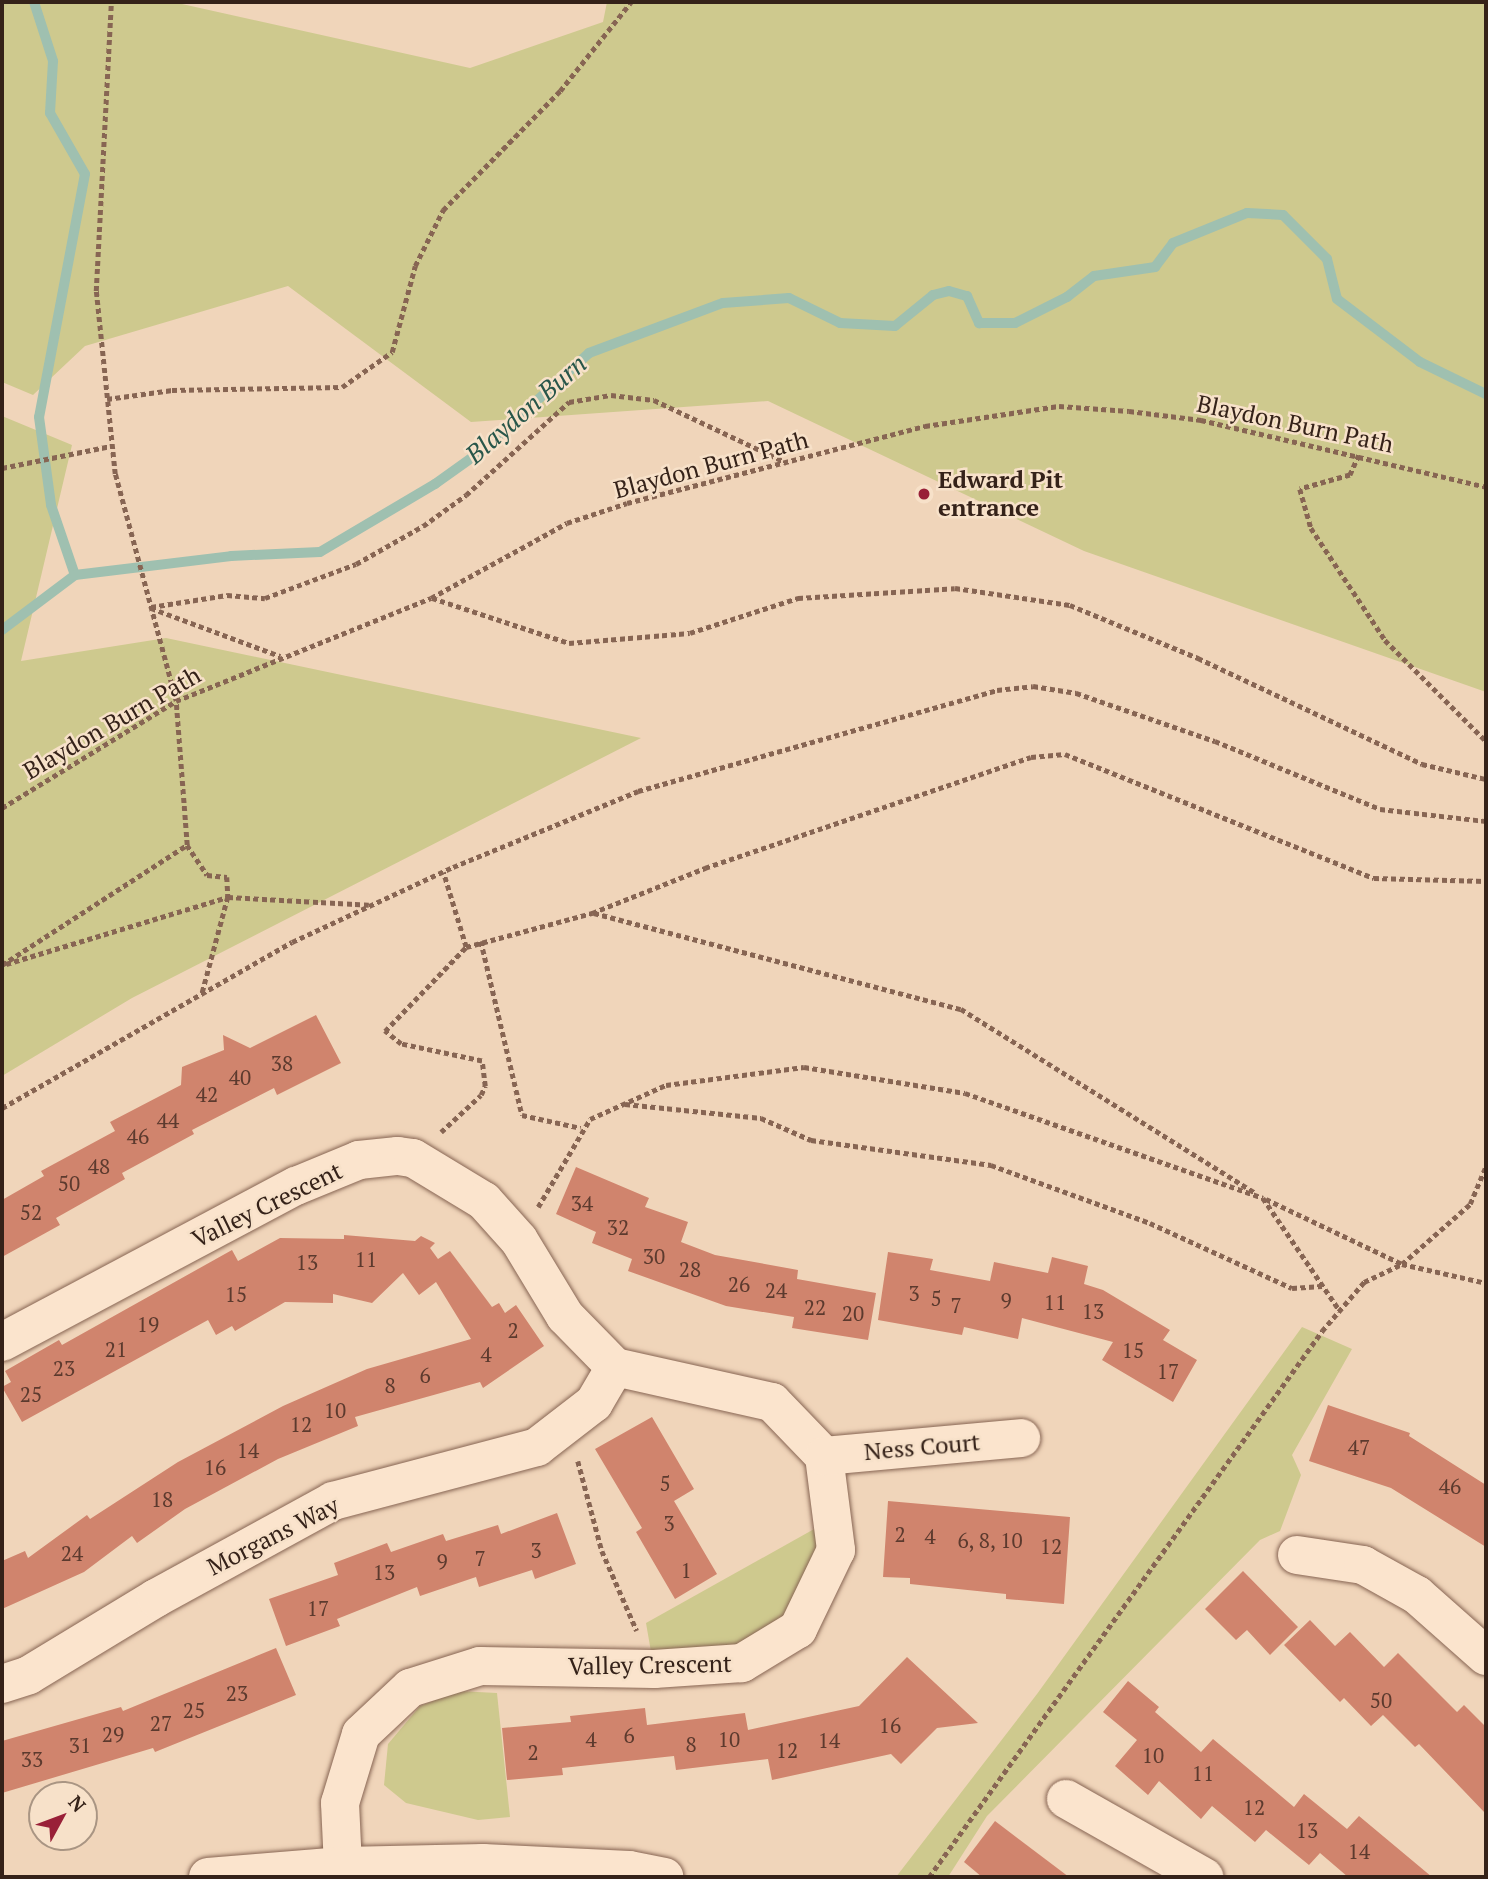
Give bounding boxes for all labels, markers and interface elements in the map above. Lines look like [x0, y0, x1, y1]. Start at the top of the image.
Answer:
water label: Blaydon Burn [459, 348, 593, 470]
street label: Blaydon Burn Path [1194, 389, 1396, 459]
street label: Blaydon Burn Path [611, 425, 811, 505]
place label: Edward Pit entrance [938, 466, 1063, 522]
marker: Edward Pit entrance [916, 486, 932, 502]
street label: Blaydon Burn Path [18, 660, 206, 786]
house number: 38 [271, 1050, 293, 1076]
house number: 40 [229, 1064, 251, 1090]
house number: 42 [196, 1081, 218, 1107]
house number: 44 [157, 1107, 179, 1133]
house number: 46 [127, 1123, 149, 1149]
house number: 48 [88, 1153, 110, 1179]
street label: Valley Crescent [187, 1156, 347, 1254]
house number: 50 [58, 1170, 80, 1196]
house number: 34 [571, 1190, 593, 1216]
house number: 52 [20, 1199, 42, 1225]
house number: 32 [607, 1214, 629, 1240]
house number: 30 [643, 1243, 665, 1269]
house number: 11 [355, 1246, 377, 1272]
house number: 13 [296, 1249, 318, 1275]
house number: 28 [679, 1256, 701, 1282]
house number: 26 [728, 1271, 750, 1297]
house number: 24 [765, 1277, 787, 1303]
house number: 3 [908, 1280, 920, 1306]
house number: 15 [225, 1281, 247, 1307]
house number: 5 [930, 1285, 942, 1311]
house number: 9 [1000, 1287, 1012, 1313]
house number: 11 [1044, 1289, 1066, 1315]
house number: 7 [950, 1292, 962, 1318]
house number: 22 [804, 1294, 826, 1320]
house number: 13 [1082, 1298, 1104, 1324]
house number: 20 [842, 1300, 864, 1326]
house number: 19 [137, 1311, 159, 1337]
house number: 2 [507, 1317, 519, 1343]
house number: 21 [105, 1336, 127, 1362]
house number: 15 [1122, 1337, 1144, 1363]
house number: 4 [480, 1341, 492, 1367]
house number: 23 [53, 1355, 75, 1381]
house number: 17 [1157, 1358, 1179, 1384]
house number: 6 [419, 1362, 431, 1388]
house number: 8 [384, 1372, 396, 1398]
house number: 25 [20, 1381, 42, 1407]
house number: 10 [324, 1397, 346, 1423]
house number: 12 [290, 1411, 312, 1437]
street label: Ness Court [863, 1428, 981, 1466]
house number: 47 [1348, 1434, 1370, 1460]
house number: 14 [237, 1437, 259, 1463]
house number: 16 [204, 1454, 226, 1480]
house number: 5 [659, 1470, 671, 1496]
house number: 46 [1439, 1473, 1461, 1499]
house number: 18 [151, 1486, 173, 1512]
street label: Morgans Way [202, 1491, 344, 1581]
house number: 3 [663, 1510, 675, 1536]
house number: 2 [894, 1521, 906, 1547]
house number: 4 [924, 1523, 936, 1549]
house number: 6, 8, 10 [957, 1527, 1023, 1553]
house number: 12 [1040, 1533, 1062, 1559]
house number: 3 [530, 1537, 542, 1563]
house number: 24 [61, 1540, 83, 1566]
house number: 7 [474, 1545, 486, 1571]
house number: 9 [436, 1548, 448, 1574]
house number: 1 [680, 1557, 692, 1583]
house number: 13 [373, 1559, 395, 1585]
house number: 17 [307, 1595, 329, 1621]
street label: Valley Crescent [568, 1649, 732, 1681]
house number: 23 [226, 1680, 248, 1706]
house number: 50 [1370, 1687, 1392, 1713]
house number: 25 [183, 1697, 205, 1723]
house number: 27 [150, 1710, 172, 1736]
house number: 16 [879, 1712, 901, 1738]
house number: 29 [102, 1721, 124, 1747]
house number: 6 [623, 1722, 635, 1748]
house number: 4 [585, 1726, 597, 1752]
house number: 10 [718, 1726, 740, 1752]
house number: 14 [818, 1727, 840, 1753]
house number: 8 [685, 1731, 697, 1757]
house number: 31 [69, 1732, 91, 1758]
house number: 12 [776, 1737, 798, 1763]
house number: 2 [527, 1739, 539, 1765]
house number: 10 [1142, 1742, 1164, 1768]
house number: 33 [21, 1746, 43, 1772]
house number: 11 [1192, 1760, 1214, 1786]
north arrow [28, 1781, 98, 1851]
text: N [64, 1790, 92, 1817]
house number: 12 [1243, 1794, 1265, 1820]
house number: 13 [1296, 1817, 1318, 1843]
house number: 14 [1348, 1838, 1370, 1864]

